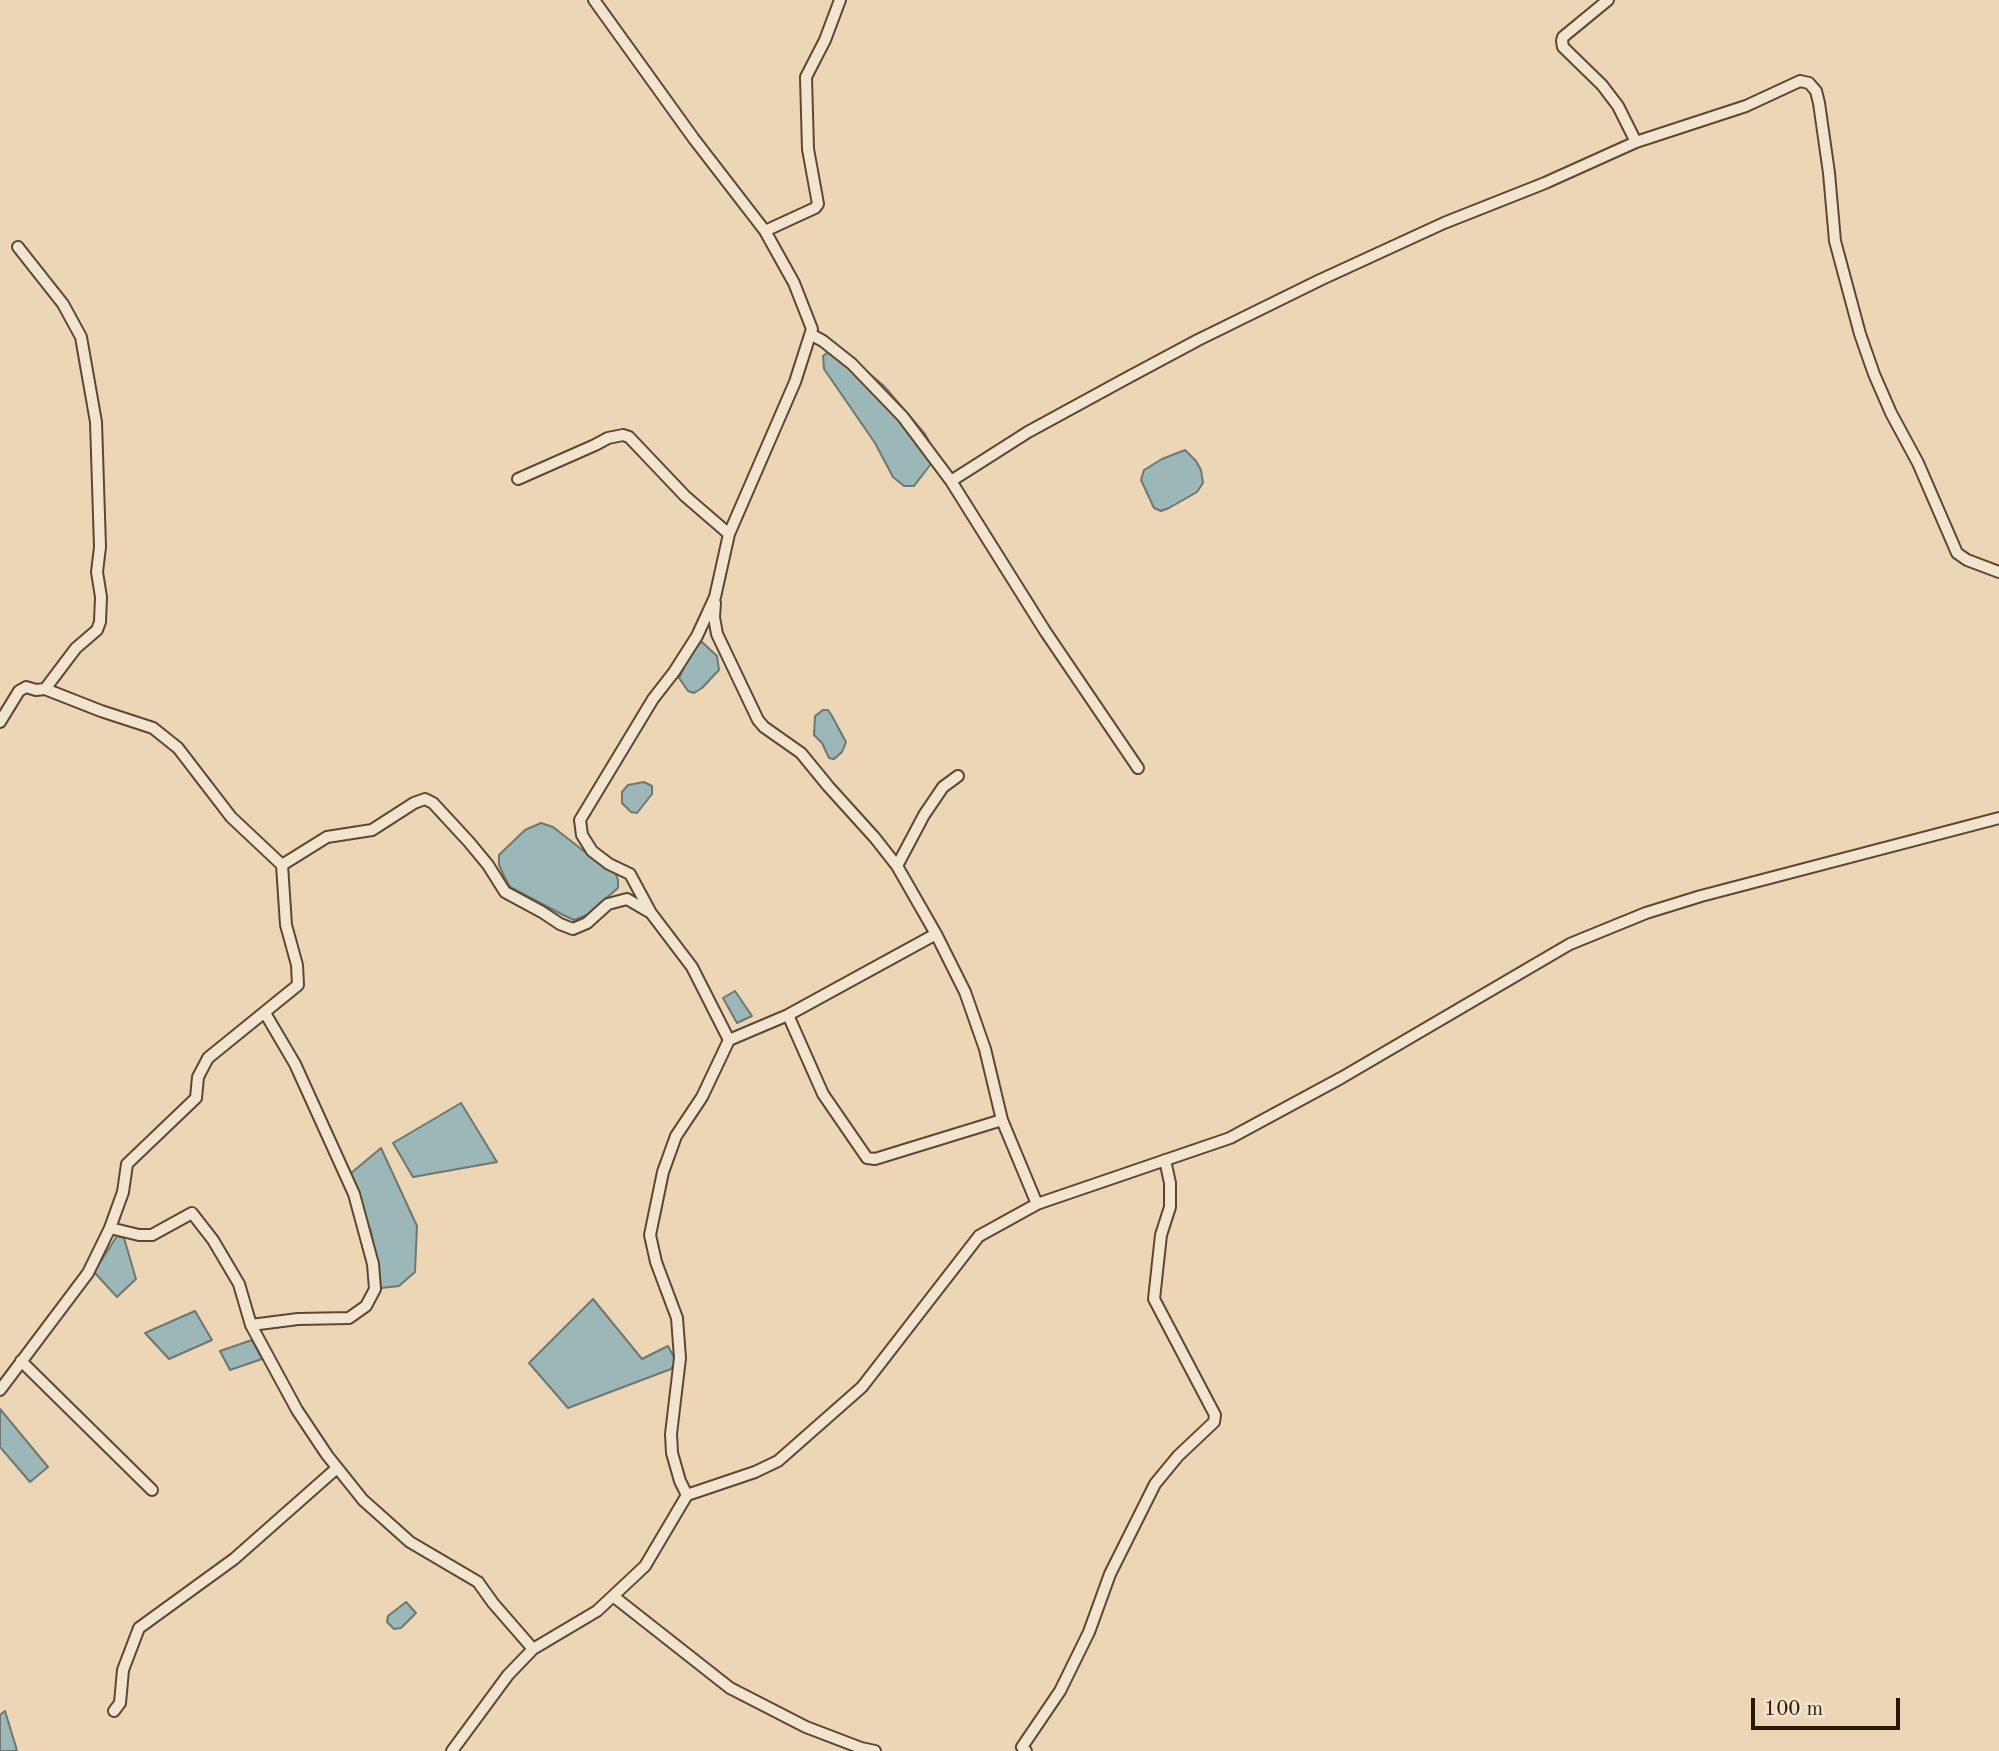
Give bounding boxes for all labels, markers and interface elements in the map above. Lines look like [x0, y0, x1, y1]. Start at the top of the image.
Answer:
scale bar [1754, 1684, 1903, 1728]
text: 100 m [1764, 1699, 1823, 1720]

